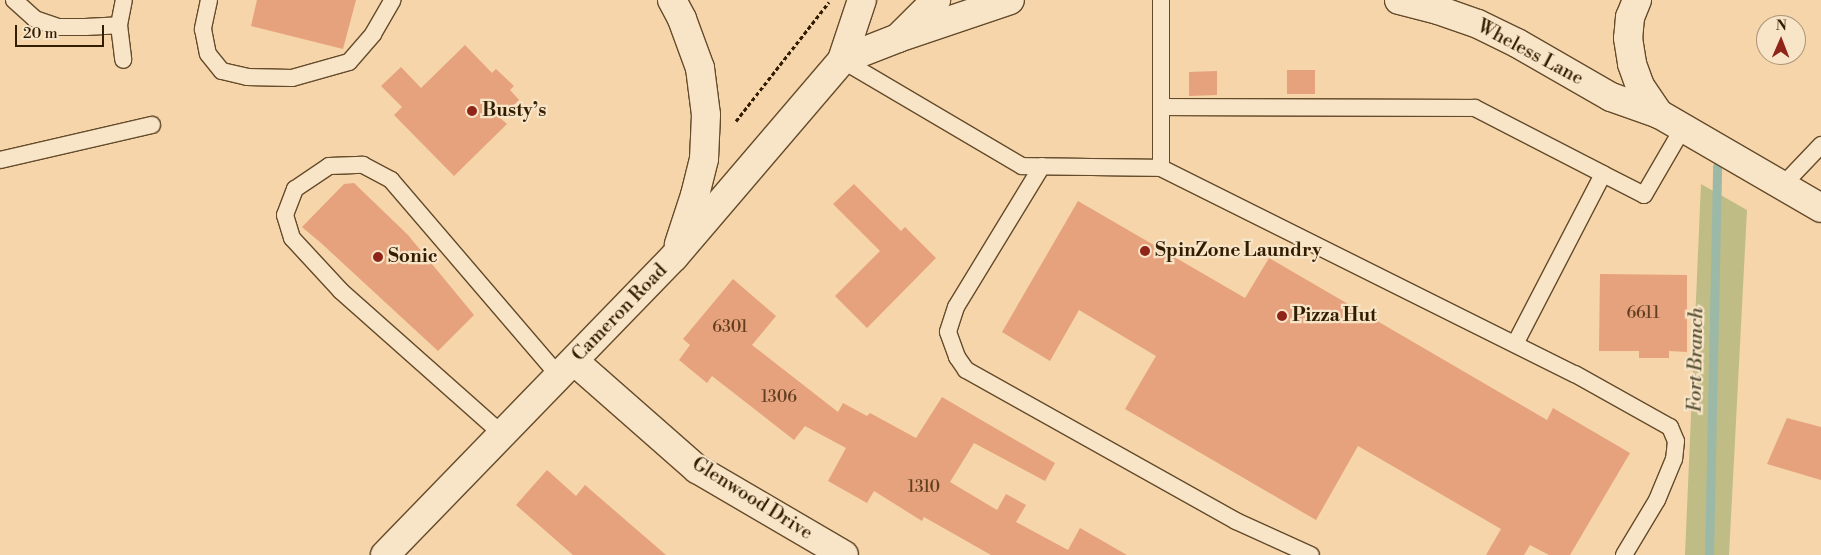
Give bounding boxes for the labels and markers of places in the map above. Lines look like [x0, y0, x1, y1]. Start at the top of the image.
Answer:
place label: Busty’s [482, 100, 546, 122]
marker: Busty’s [466, 105, 478, 117]
place label: SpinZone Laundry [1155, 240, 1322, 262]
marker: SpinZone Laundry [1139, 245, 1151, 257]
place label: Sonic [388, 246, 438, 268]
marker: Sonic [372, 251, 384, 263]
place label: Pizza Hut [1292, 305, 1377, 327]
marker: Pizza Hut [1276, 310, 1288, 322]

